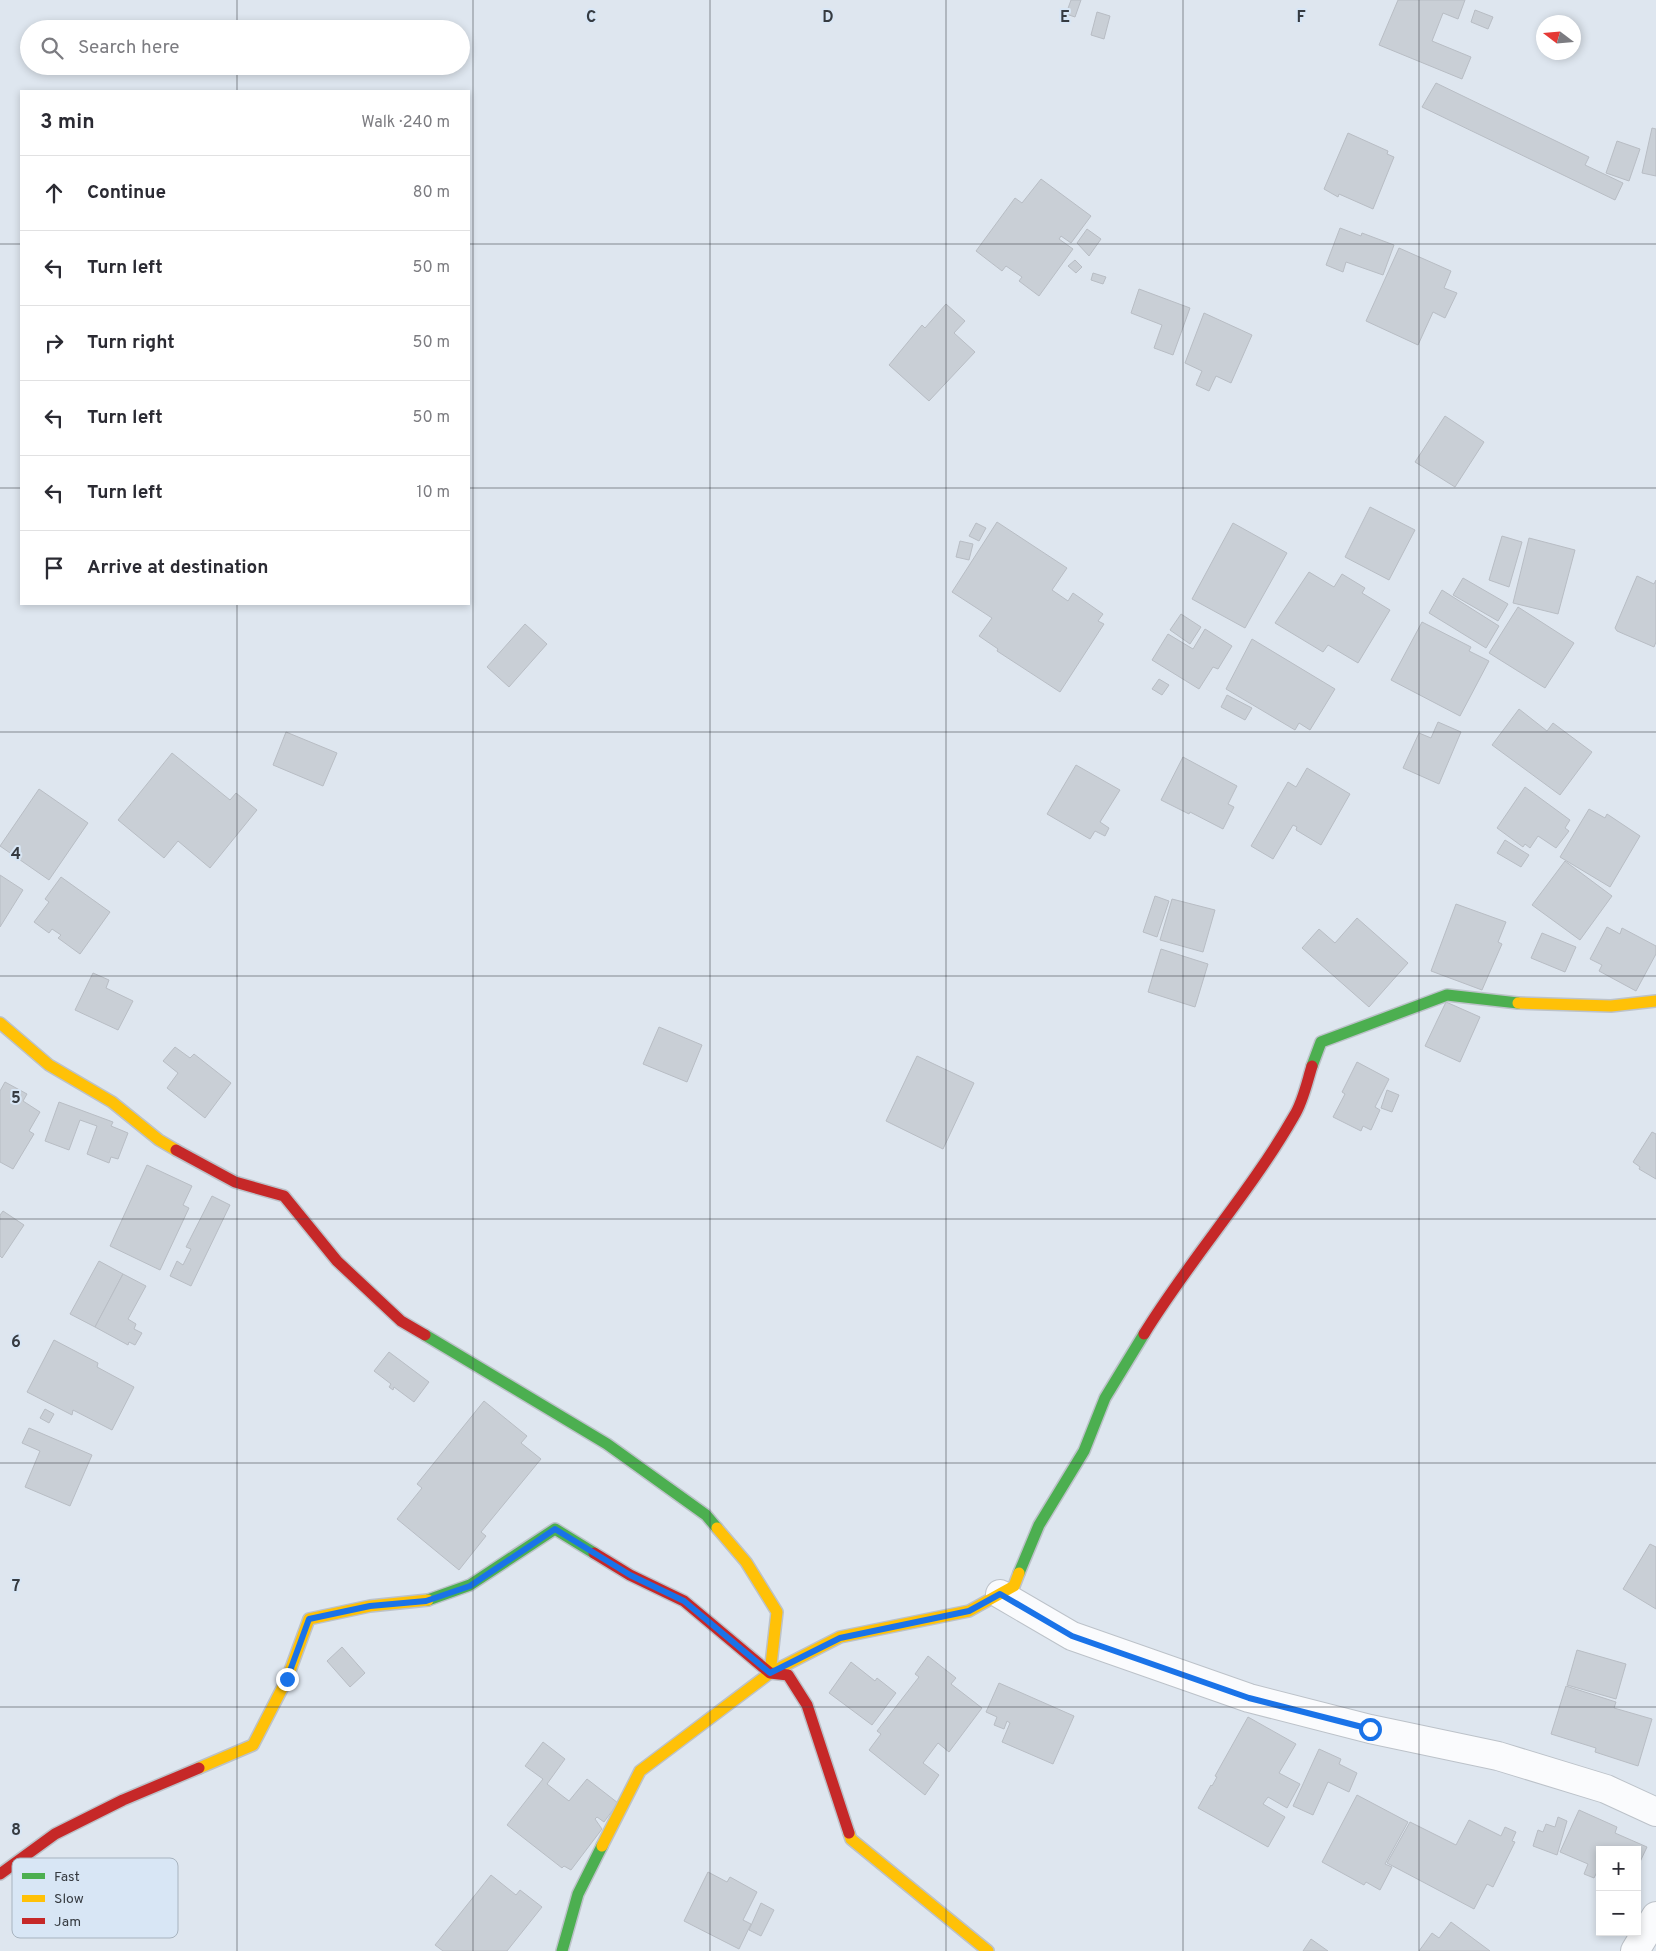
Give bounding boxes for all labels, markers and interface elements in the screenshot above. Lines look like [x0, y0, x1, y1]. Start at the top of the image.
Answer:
text: C [586, 8, 596, 28]
text: D [822, 8, 834, 28]
text: E [1060, 8, 1070, 28]
text: F [1296, 8, 1306, 28]
north arrow [1536, 15, 1581, 60]
search box [20, 20, 470, 75]
icon: search [38, 34, 66, 62]
text: Search here [78, 36, 180, 60]
text: 3 min [40, 109, 95, 136]
text: Walk · 240 m [361, 113, 450, 133]
icon: ahead [40, 179, 68, 207]
text: Continue [87, 181, 166, 205]
text: 80 m [413, 183, 450, 203]
icon: left [40, 254, 68, 282]
text: Turn left [87, 256, 163, 280]
text: 50 m [413, 258, 450, 278]
icon: right [40, 329, 68, 357]
text: Turn right [87, 331, 175, 355]
text: 50 m [413, 333, 450, 353]
icon: left [40, 404, 68, 432]
text: Turn left [87, 406, 163, 430]
text: 50 m [413, 408, 450, 428]
icon: left [40, 479, 68, 507]
text: Turn left [87, 481, 163, 505]
text: 10 m [416, 483, 450, 503]
icon: arrive [40, 554, 68, 582]
text: Arrive at destination [87, 556, 268, 580]
text: 4 [11, 845, 21, 865]
text: 5 [11, 1089, 21, 1109]
text: 6 [11, 1333, 21, 1353]
text: 7 [12, 1577, 20, 1597]
route end [276, 1668, 299, 1691]
route start [1359, 1718, 1382, 1741]
text: 8 [11, 1821, 21, 1841]
map controls [1596, 1846, 1641, 1936]
button: + [1596, 1846, 1641, 1891]
legend [12, 1858, 178, 1938]
text: Fast [54, 1869, 80, 1886]
text: Slow [54, 1891, 84, 1908]
button: − [1596, 1891, 1641, 1936]
text: Jam [54, 1914, 81, 1931]

